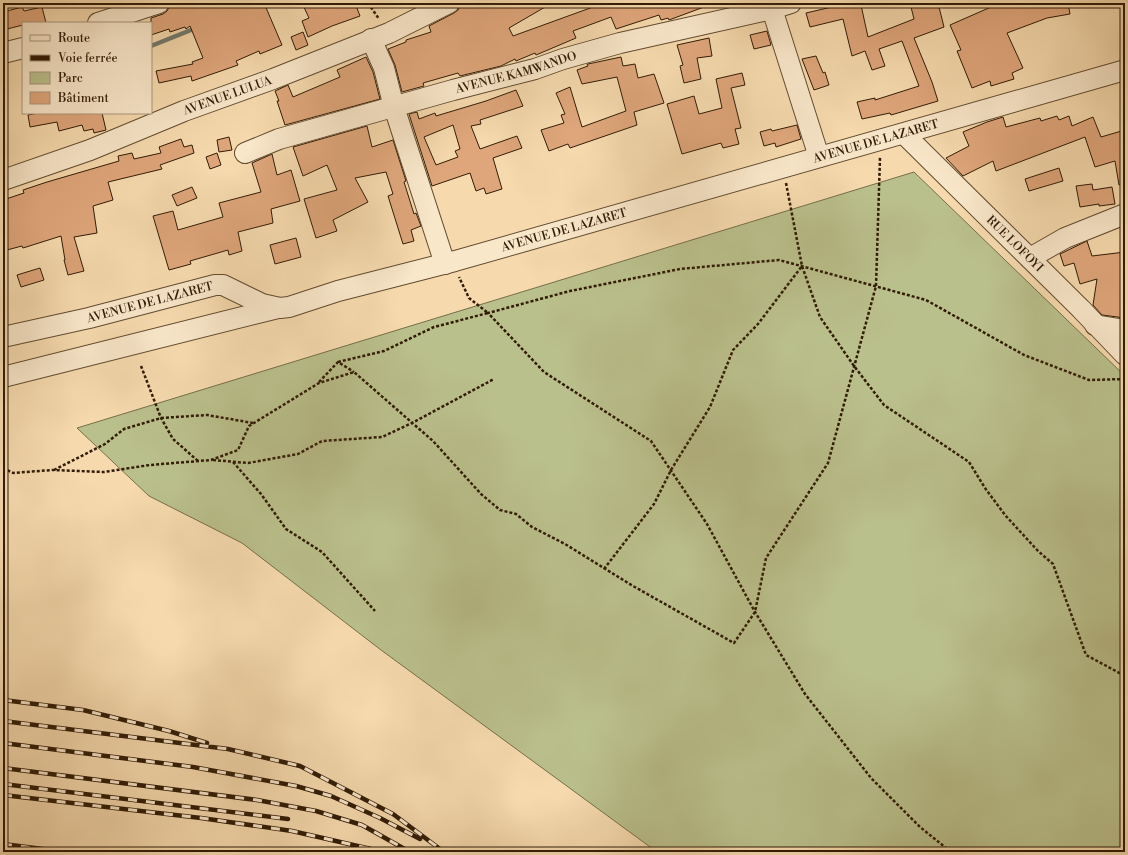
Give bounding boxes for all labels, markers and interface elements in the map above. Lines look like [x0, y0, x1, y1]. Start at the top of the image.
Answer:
legend [22, 22, 152, 114]
text: Route [58, 31, 90, 46]
street label: AVENUE KAMWANDO [453, 49, 578, 97]
text: Voie ferrée [57, 51, 118, 66]
text: Parc [58, 71, 83, 86]
street label: AVENUE LULUA [180, 73, 275, 119]
text: Bâtiment [57, 91, 109, 106]
street label: AVENUE DE LAZARET [810, 116, 941, 167]
street label: AVENUE DE LAZARET [499, 205, 629, 256]
street label: RUE LOFOYI [983, 213, 1046, 276]
street label: AVENUE DE LAZARET [84, 279, 215, 327]

